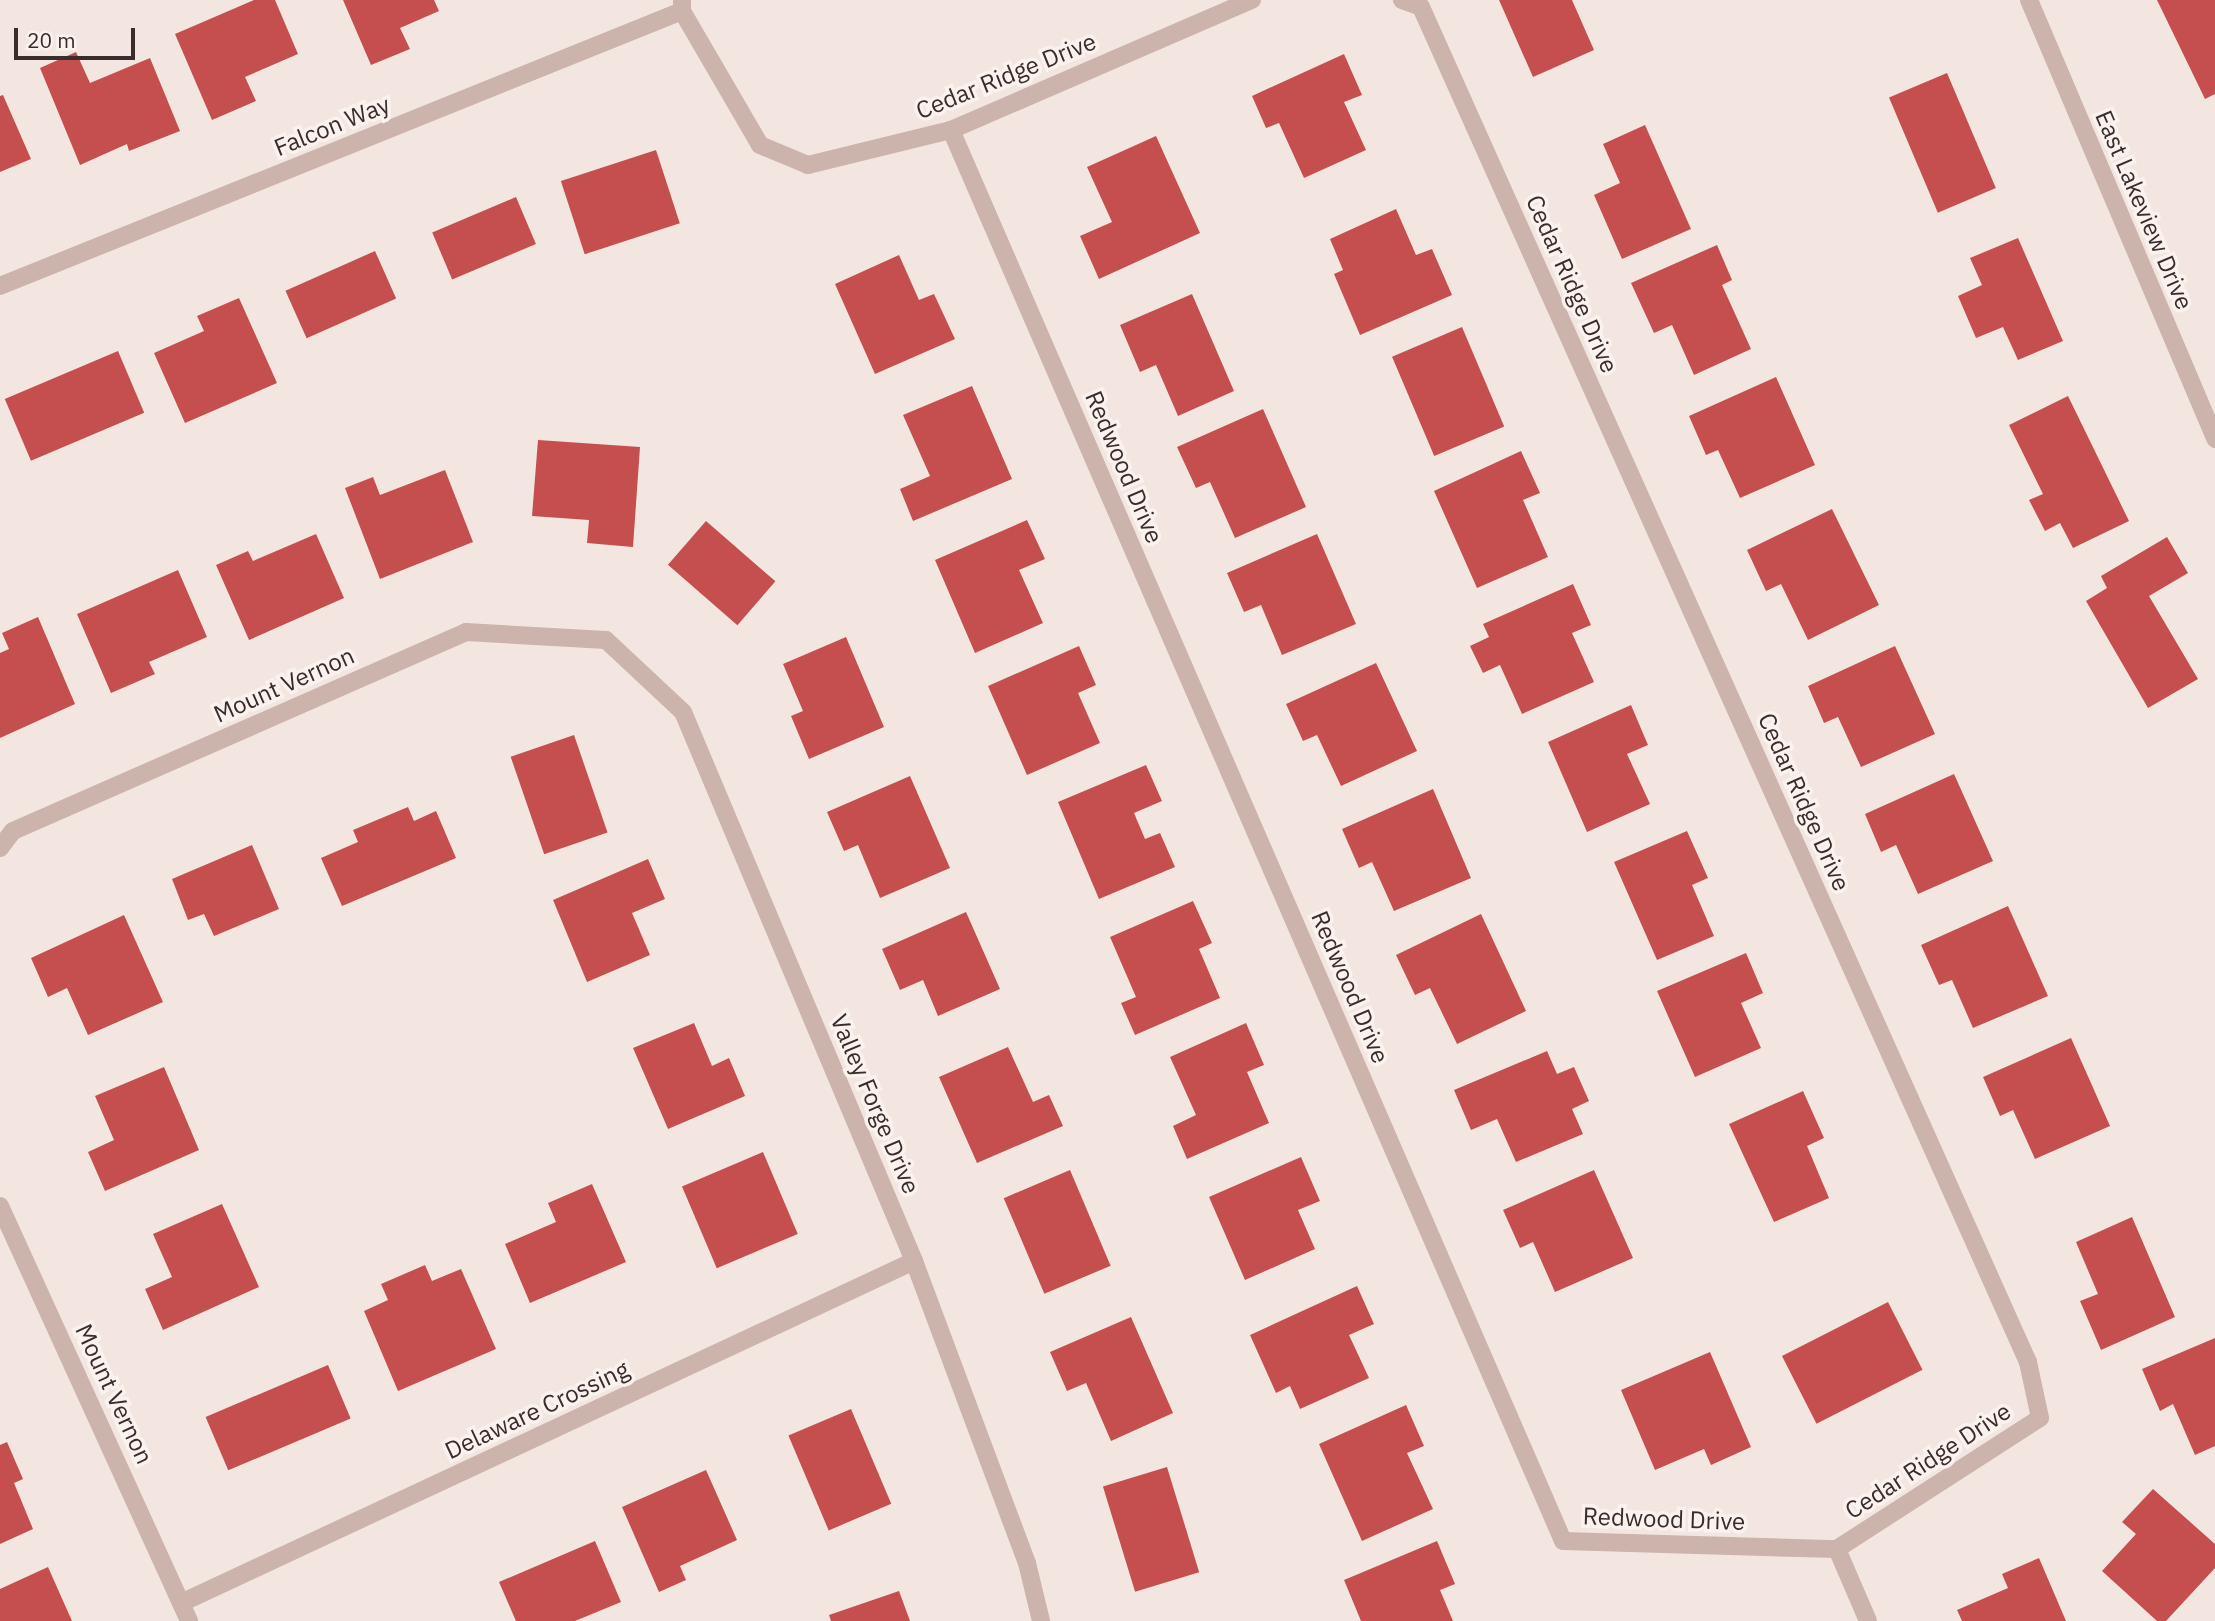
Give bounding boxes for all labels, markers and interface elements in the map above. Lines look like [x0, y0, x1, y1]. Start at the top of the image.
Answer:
scale bar [18, 14, 138, 58]
text: 20 m [27, 26, 76, 54]
street label: Cedar Ridge Drive [912, 27, 1100, 125]
street label: Falcon Way [270, 90, 394, 162]
street label: East Lakeview Drive [2089, 106, 2199, 314]
street label: Cedar Ridge Drive [1520, 191, 1624, 377]
street label: Redwood Drive [1079, 387, 1169, 547]
street label: Mount Vernon [209, 641, 359, 729]
street label: Cedar Ridge Drive [1752, 709, 1856, 895]
street label: Redwood Drive [1305, 907, 1395, 1067]
street label: Valley Forge Drive [824, 1010, 926, 1198]
street label: Mount Vernon [69, 1320, 159, 1468]
street label: Delaware Crossing [440, 1355, 634, 1465]
street label: Cedar Ridge Drive [1840, 1397, 2016, 1525]
street label: Redwood Drive [1582, 1502, 1746, 1536]

